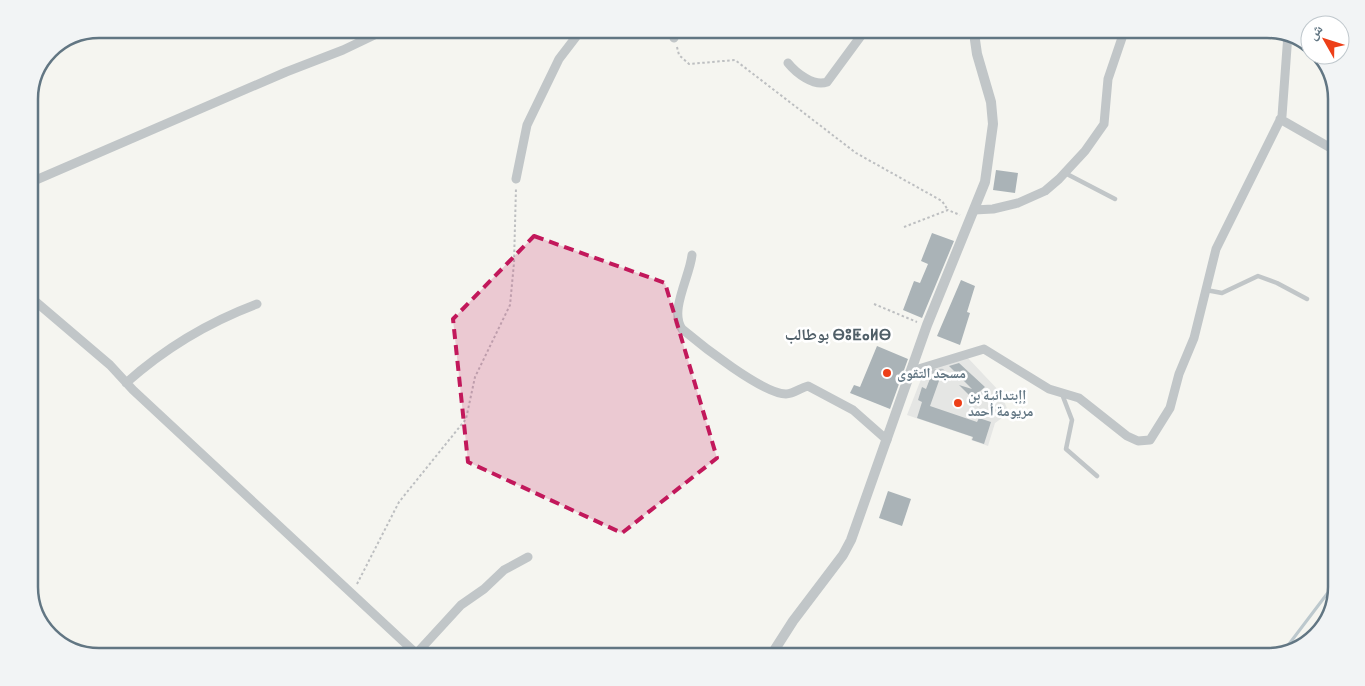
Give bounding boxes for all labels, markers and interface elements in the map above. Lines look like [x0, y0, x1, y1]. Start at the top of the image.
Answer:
north arrow [1300, 15, 1350, 65]
text: ش [1303, 20, 1327, 43]
district label: بوطالب ⴱⵓⵟⴰⵍⴱ [785, 324, 891, 344]
place label: مسجد التقوى [897, 364, 966, 382]
marker: مسجد التقوى [881, 367, 893, 379]
place label: إإبتدائية بن مريومة أحمد [968, 386, 1033, 420]
marker: إإبتدائية بن مريومة أحمد [952, 397, 964, 409]

